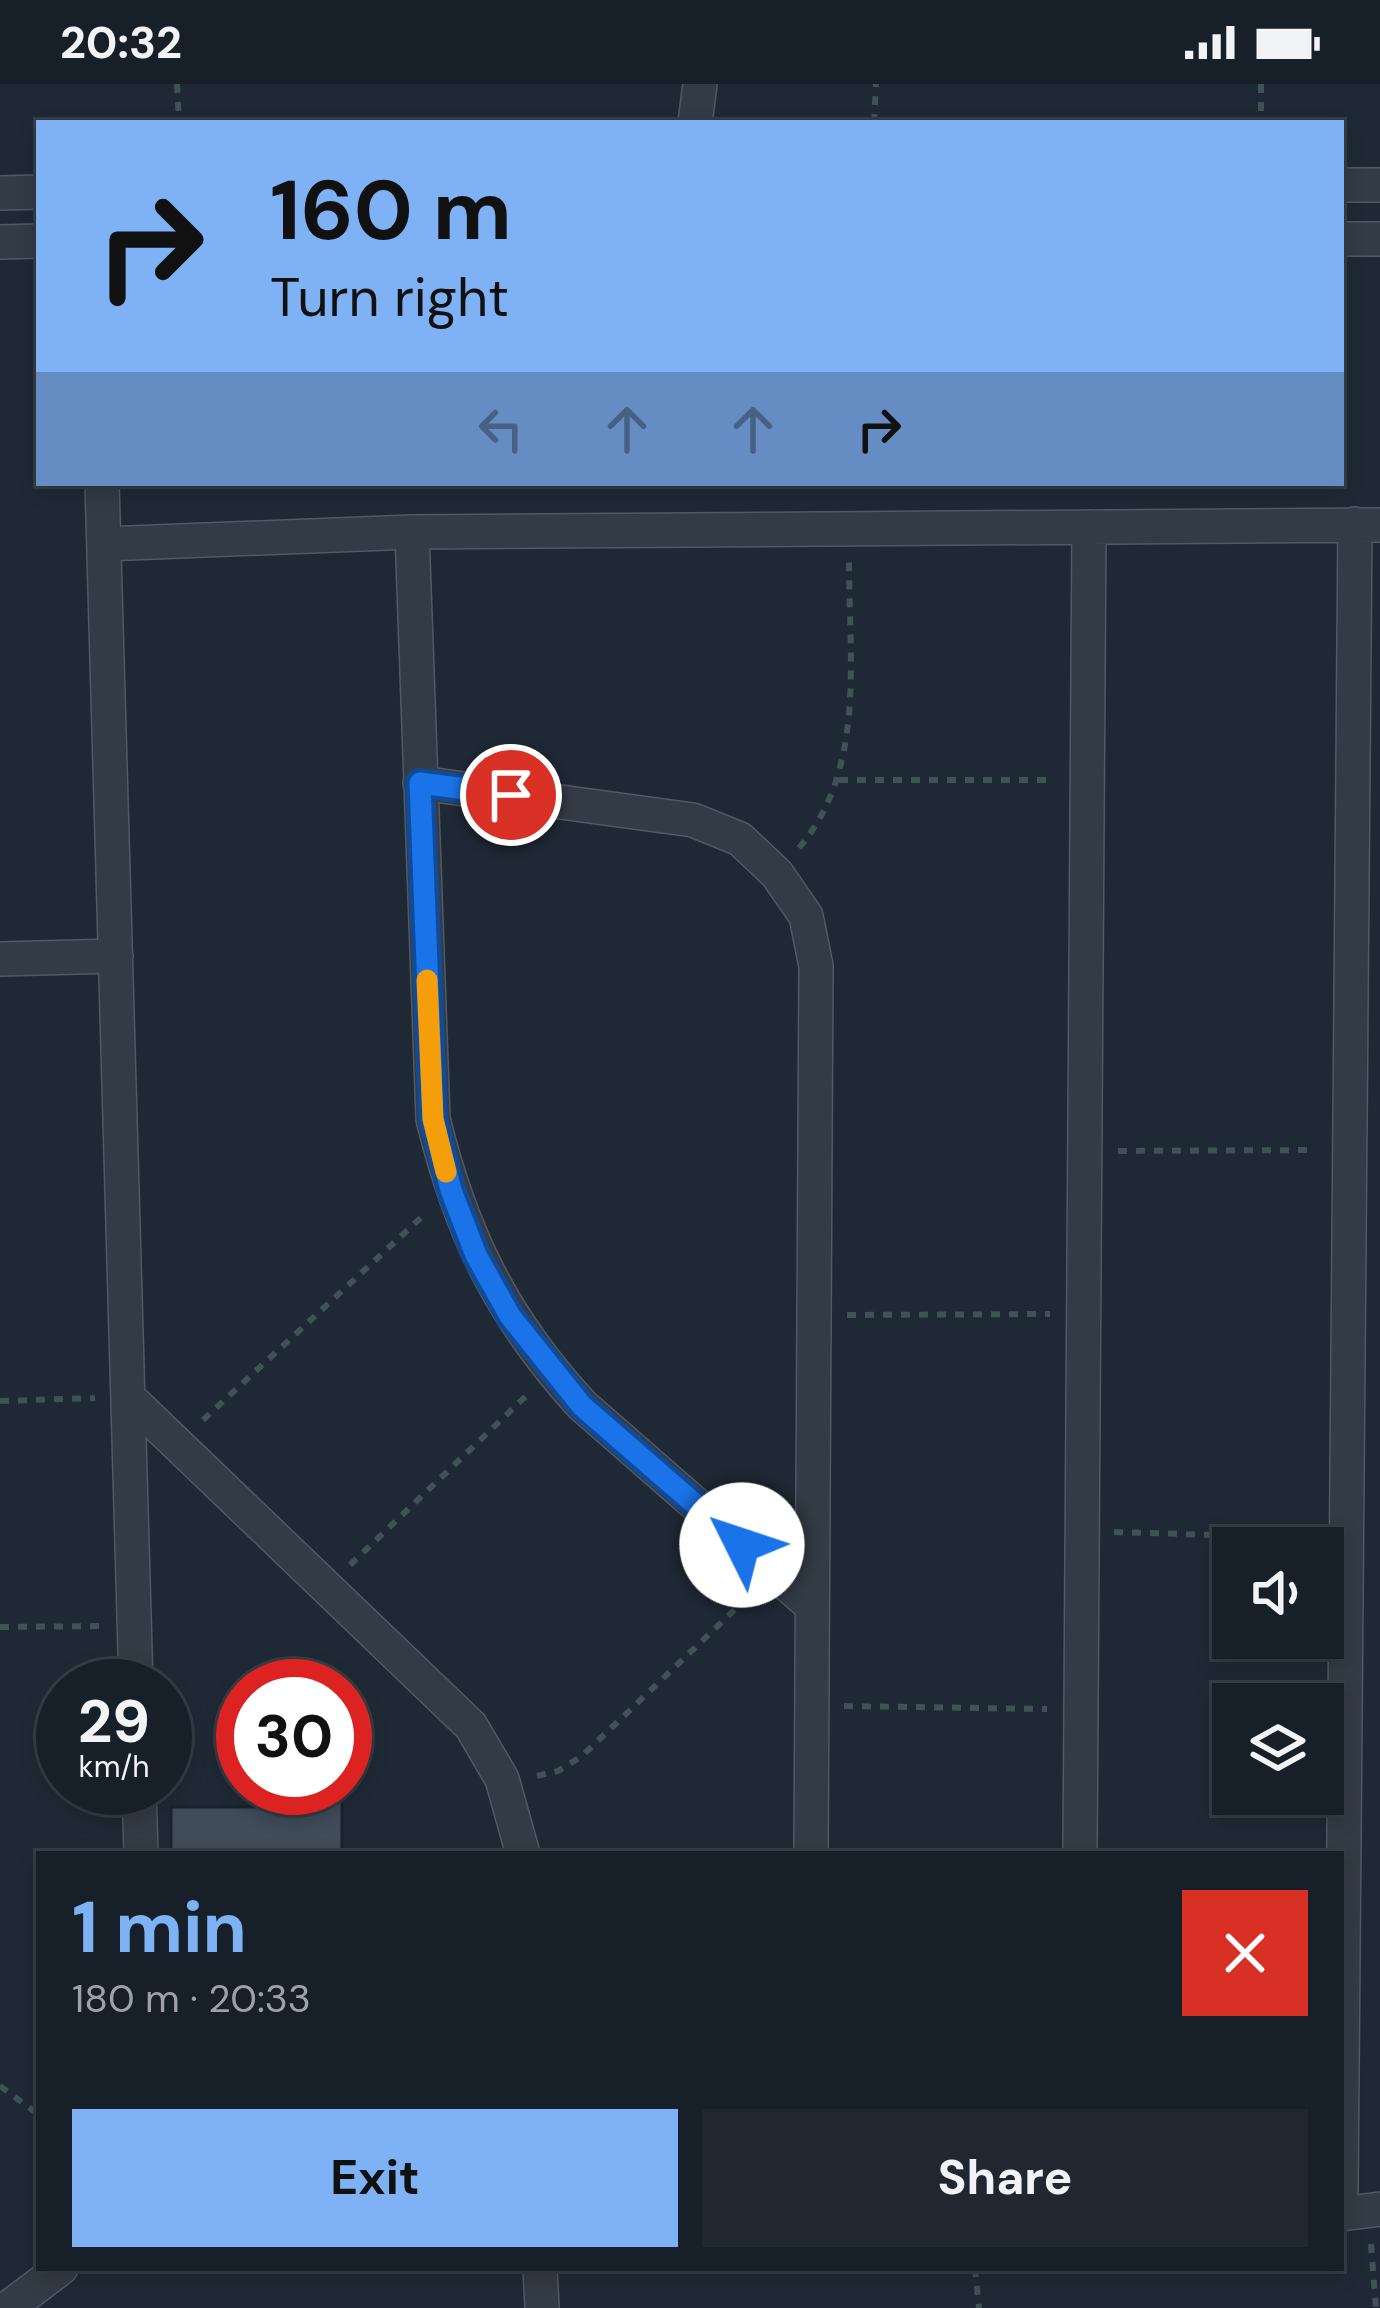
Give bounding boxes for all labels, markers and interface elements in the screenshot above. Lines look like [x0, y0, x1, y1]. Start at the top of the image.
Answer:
text: 20:32 [60, 13, 182, 72]
text: 160 m [270, 156, 512, 265]
icon: right [72, 168, 228, 324]
text: Turn right [270, 262, 509, 333]
icon: left [468, 396, 534, 462]
icon: ahead [594, 396, 660, 462]
icon: ahead [720, 396, 786, 462]
icon: right [846, 396, 912, 462]
pin [460, 744, 562, 846]
icon: arrive [478, 762, 544, 828]
position arrow [679, 1482, 805, 1608]
map controls [1212, 1527, 1344, 1815]
button: sound [1212, 1527, 1344, 1659]
speed limit sign: 30 [216, 1659, 372, 1815]
text: 29 [78, 1682, 150, 1761]
button: layers [1212, 1683, 1344, 1815]
text: km/h [79, 1747, 149, 1786]
text: 1 min [72, 1881, 247, 1974]
button: close [1182, 1890, 1308, 2016]
text: 180 m · 20:33 [72, 1973, 311, 2024]
button: Exit [72, 2109, 678, 2247]
button: Share [702, 2109, 1308, 2247]

